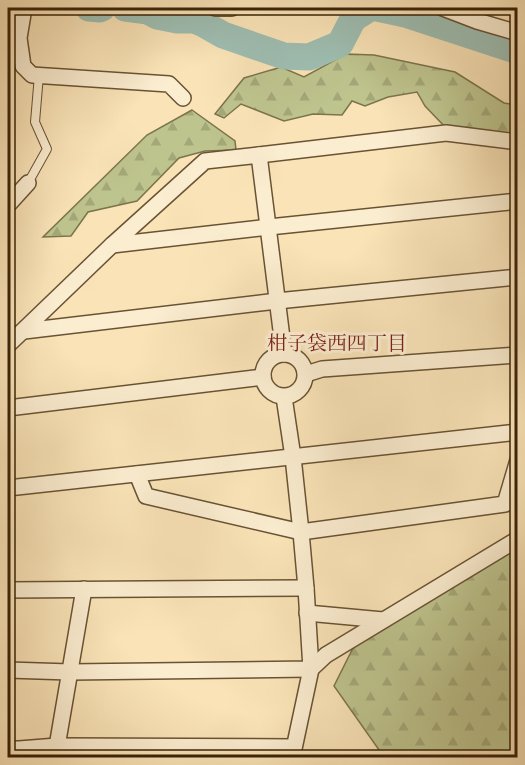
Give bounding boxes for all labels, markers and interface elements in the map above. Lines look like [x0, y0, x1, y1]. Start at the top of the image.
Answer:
district label: 柑子袋西四丁目 [267, 332, 407, 357]

